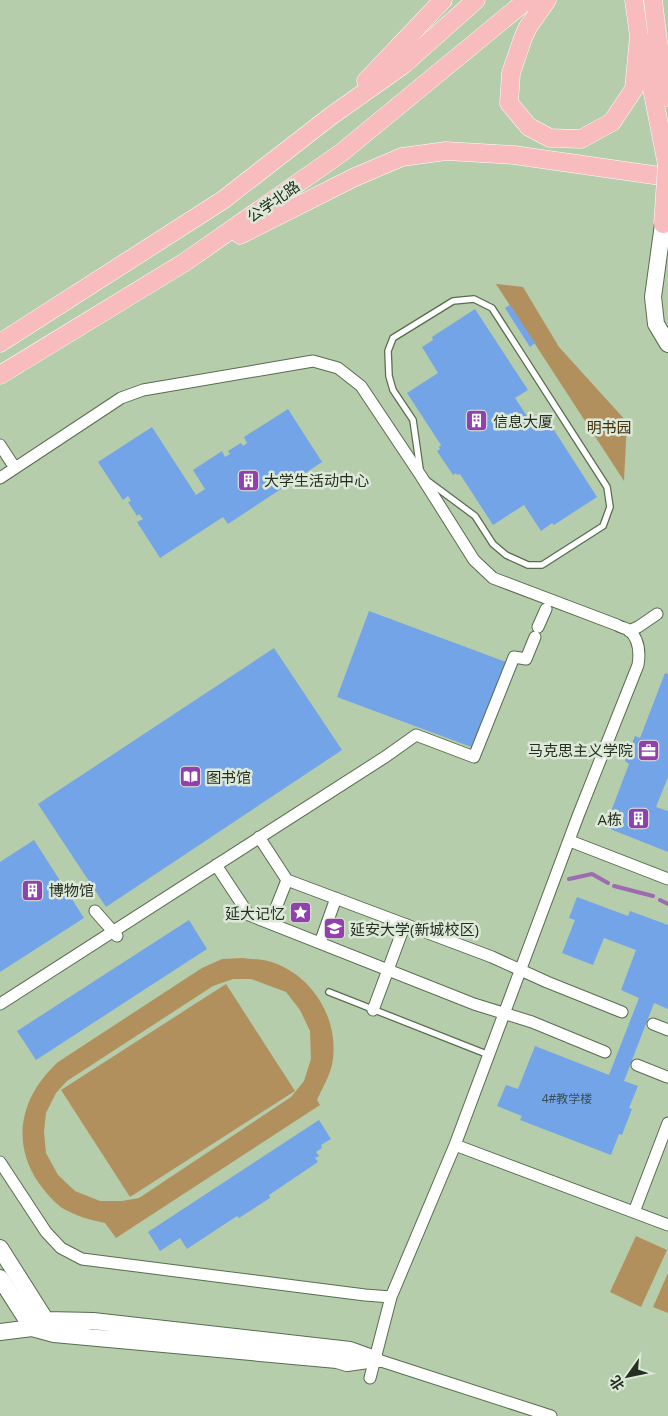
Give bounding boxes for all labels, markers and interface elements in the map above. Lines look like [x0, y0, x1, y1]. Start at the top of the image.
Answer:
street label: 公学北路 [243, 176, 303, 226]
building icon: 信息大厦 [465, 409, 489, 433]
place label: 信息大厦 [493, 411, 553, 431]
park label: 明书园 [586, 417, 632, 437]
building icon: 大学生活动中心 [236, 468, 260, 492]
place label: 大学生活动中心 [264, 470, 369, 490]
office icon: 马克思主义学院 [637, 738, 661, 762]
place label: 马克思主义学院 [528, 740, 633, 760]
library icon: 图书馆 [178, 765, 202, 789]
place label: 图书馆 [206, 767, 251, 787]
building icon: A栋 [626, 807, 650, 831]
place label: A栋 [598, 809, 622, 829]
building icon: 博物馆 [21, 878, 45, 902]
place label: 博物馆 [49, 880, 94, 900]
place icon: 延大记忆 [289, 901, 313, 925]
place label: 延大记忆 [225, 903, 285, 923]
school or university icon: 延安大学(新城校区) [322, 917, 346, 941]
place label: 延安大学(新城校区) [350, 919, 479, 939]
house number: 4#教学楼 [542, 1090, 592, 1107]
north arrow [603, 1351, 653, 1401]
text: 北 [605, 1372, 628, 1394]

